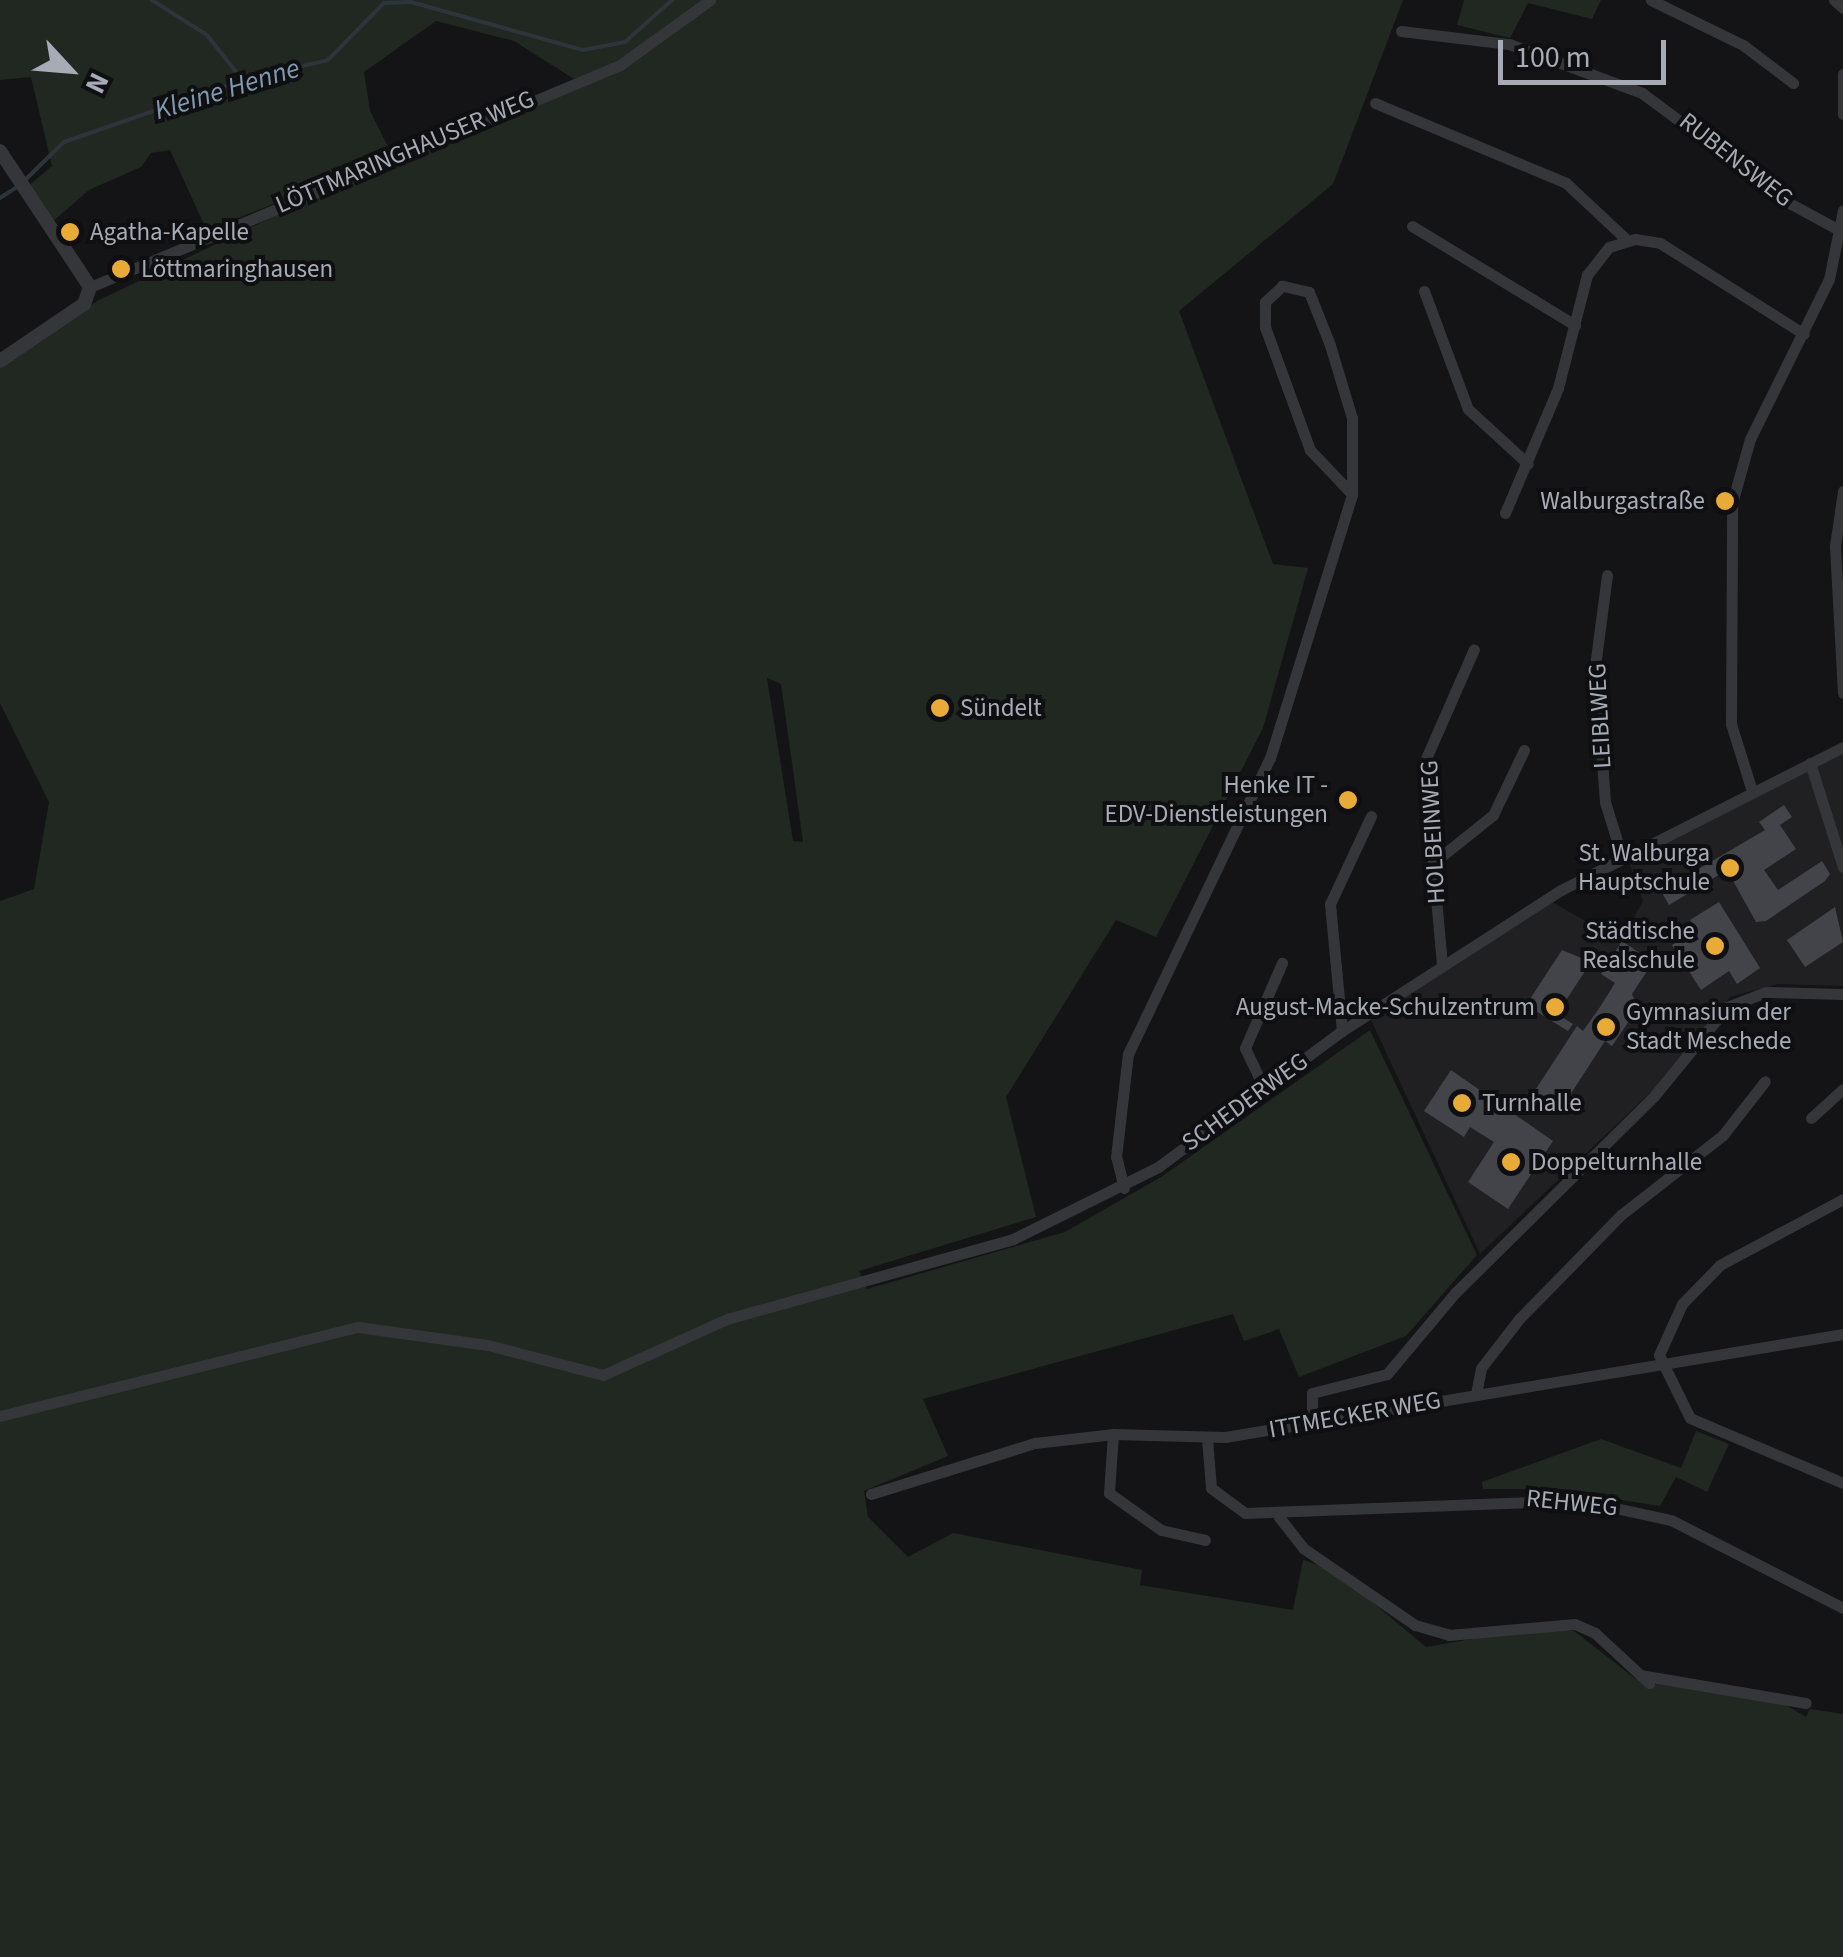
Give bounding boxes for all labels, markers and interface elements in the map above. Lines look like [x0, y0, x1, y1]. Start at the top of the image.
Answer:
north arrow [20, 20, 120, 120]
scale bar [1503, 20, 1670, 82]
text: 100 m [1515, 36, 1591, 79]
water label: Kleine Henne [150, 51, 304, 127]
text: N [75, 66, 119, 100]
street label: LÖTTMARINGHAUSER WEG [271, 84, 539, 220]
street label: RUBENSWEG [1673, 106, 1799, 214]
place label: Agatha-Kapelle [90, 217, 249, 247]
marker: Agatha-Kapelle [59, 221, 81, 243]
place label: Löttmaringhausen [141, 254, 333, 284]
marker: Löttmaringhausen [110, 258, 132, 280]
place label: Walburgastraße [1540, 486, 1705, 516]
marker: Walburgastraße [1714, 490, 1736, 512]
street label: LEIBLWEG [1582, 662, 1618, 770]
place label: Sündelt [960, 693, 1042, 723]
marker: Sündelt [929, 697, 951, 719]
street label: HOLBEINWEG [1414, 759, 1452, 905]
place label: Henke IT - EDV-Dienstleistungen [1105, 771, 1328, 830]
marker: Henke IT - EDV-Dienstleistungen [1337, 789, 1359, 811]
place label: St. Walburga Hauptschule [1578, 839, 1710, 898]
marker: St. Walburga Hauptschule [1719, 857, 1741, 879]
place label: Städtische Realschule [1582, 917, 1695, 976]
marker: Städtische Realschule [1704, 935, 1726, 957]
place label: August-Macke-Schulzentrum [1236, 992, 1535, 1022]
marker: August-Macke-Schulzentrum [1544, 996, 1566, 1018]
place label: Gymnasium der Stadt Meschede [1626, 998, 1791, 1057]
marker: Gymnasium der Stadt Meschede [1595, 1016, 1617, 1038]
street label: SCHEDERWEG [1176, 1046, 1314, 1158]
place label: Turnhalle [1482, 1088, 1582, 1118]
marker: Turnhalle [1451, 1092, 1473, 1114]
place label: Doppelturnhalle [1531, 1147, 1702, 1177]
marker: Doppelturnhalle [1500, 1151, 1522, 1173]
street label: ITTMECKER WEG [1267, 1385, 1443, 1445]
street label: REHWEG [1525, 1483, 1619, 1523]

